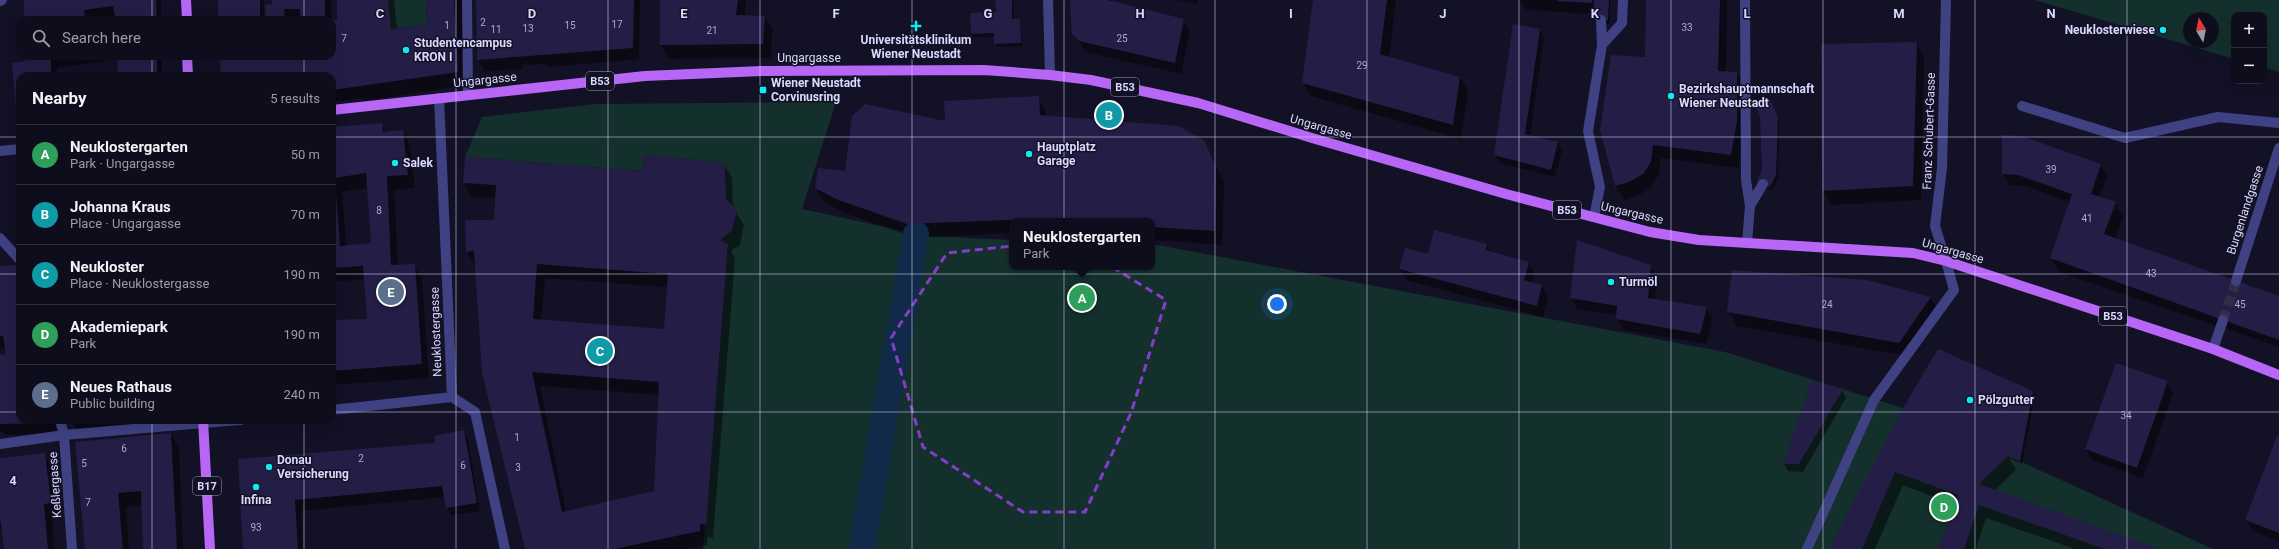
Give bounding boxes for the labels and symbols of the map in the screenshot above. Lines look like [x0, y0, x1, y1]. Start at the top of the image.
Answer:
text: C [376, 6, 385, 21]
text: D [528, 6, 536, 21]
text: E [680, 6, 688, 21]
text: F [832, 6, 840, 21]
text: G [984, 6, 993, 21]
text: H [1135, 6, 1145, 21]
text: I [1289, 6, 1293, 21]
text: J [1439, 6, 1447, 21]
text: K [1591, 6, 1600, 21]
text: L [1743, 6, 1751, 21]
text: M [1893, 6, 1905, 21]
text: N [2046, 6, 2056, 21]
north arrow [2183, 12, 2219, 48]
house number: 2 [480, 17, 486, 28]
house number: 17 [611, 19, 623, 30]
house number: 1 [444, 20, 450, 31]
house number: 15 [564, 20, 576, 31]
marker: Universitätsklinikum Wiener Neustadt [910, 20, 922, 32]
house number: 33 [1681, 22, 1693, 33]
house number: 13 [522, 23, 534, 34]
place label: Neuklosterwiese [2065, 23, 2156, 37]
house number: 11 [490, 24, 502, 35]
house number: 21 [706, 25, 718, 36]
marker: Neuklosterwiese [2158, 25, 2168, 35]
house number: 7 [341, 33, 347, 44]
place label: Universitätsklinikum Wiener Neustadt [861, 33, 971, 61]
house number: 25 [1116, 33, 1128, 44]
place label: Studentencampus KRON I [414, 36, 512, 64]
marker: Studentencampus KRON I [401, 45, 411, 55]
street label: Ungargasse [777, 51, 841, 65]
house number: 29 [1356, 60, 1368, 71]
street label: Ungargasse [453, 70, 517, 90]
road number: B53 [586, 72, 614, 90]
street label: Franz Schubert-Gasse [1920, 72, 1938, 190]
place label: Wiener Neustadt Corvinusring [771, 76, 861, 104]
road number: B53 [1111, 78, 1139, 96]
place label: Bezirkshauptmannschaft Wiener Neustadt [1679, 82, 1814, 110]
marker: Wiener Neustadt Corvinusring [758, 85, 768, 95]
marker: Bezirkshauptmannschaft Wiener Neustadt [1666, 91, 1676, 101]
pin: B [1096, 100, 1122, 130]
street label: Ungargasse [1288, 111, 1354, 143]
place label: Hauptplatz Garage [1037, 140, 1096, 168]
marker: Hauptplatz Garage [1024, 149, 1034, 159]
place label: Salek [403, 156, 433, 170]
marker: Salek [390, 158, 400, 168]
house number: 39 [2045, 164, 2057, 175]
street label: Burgenlandgasse [2224, 164, 2266, 256]
street label: Ungargasse [1599, 199, 1665, 227]
road number: B53 [1553, 201, 1581, 219]
house number: 8 [376, 205, 382, 216]
house number: 41 [2081, 213, 2093, 224]
street label: Ungargasse [1920, 235, 1986, 267]
house number: 43 [2145, 268, 2157, 279]
place label: Turmöl [1619, 275, 1657, 289]
pin: E [378, 277, 404, 307]
marker: Turmöl [1606, 277, 1616, 287]
pin: A [1069, 283, 1095, 313]
street label: Neuklostergasse [427, 287, 445, 377]
your location [1267, 294, 1287, 314]
house number: 24 [1821, 299, 1833, 310]
house number: 45 [2234, 299, 2246, 310]
road number: B53 [2099, 307, 2127, 325]
pin: C [587, 336, 613, 366]
place label: Pölzgutter [1978, 393, 2035, 407]
marker: Pölzgutter [1965, 395, 1975, 405]
house number: 34 [2120, 410, 2132, 421]
house number: 1 [514, 432, 520, 443]
house number: 6 [121, 443, 127, 454]
street label: Keßlergasse [46, 452, 64, 518]
place label: Donau Versicherung [277, 453, 349, 481]
house number: 2 [358, 453, 364, 464]
house number: 5 [81, 458, 87, 469]
house number: 6 [460, 460, 466, 471]
marker: Donau Versicherung [264, 462, 274, 472]
house number: 3 [515, 462, 521, 473]
text: 4 [9, 473, 17, 488]
road number: B17 [193, 477, 221, 495]
marker: Infina [251, 482, 261, 492]
pin: D [1931, 492, 1957, 522]
place label: Infina [241, 493, 272, 507]
house number: 7 [85, 497, 91, 508]
house number: 93 [250, 522, 262, 533]

